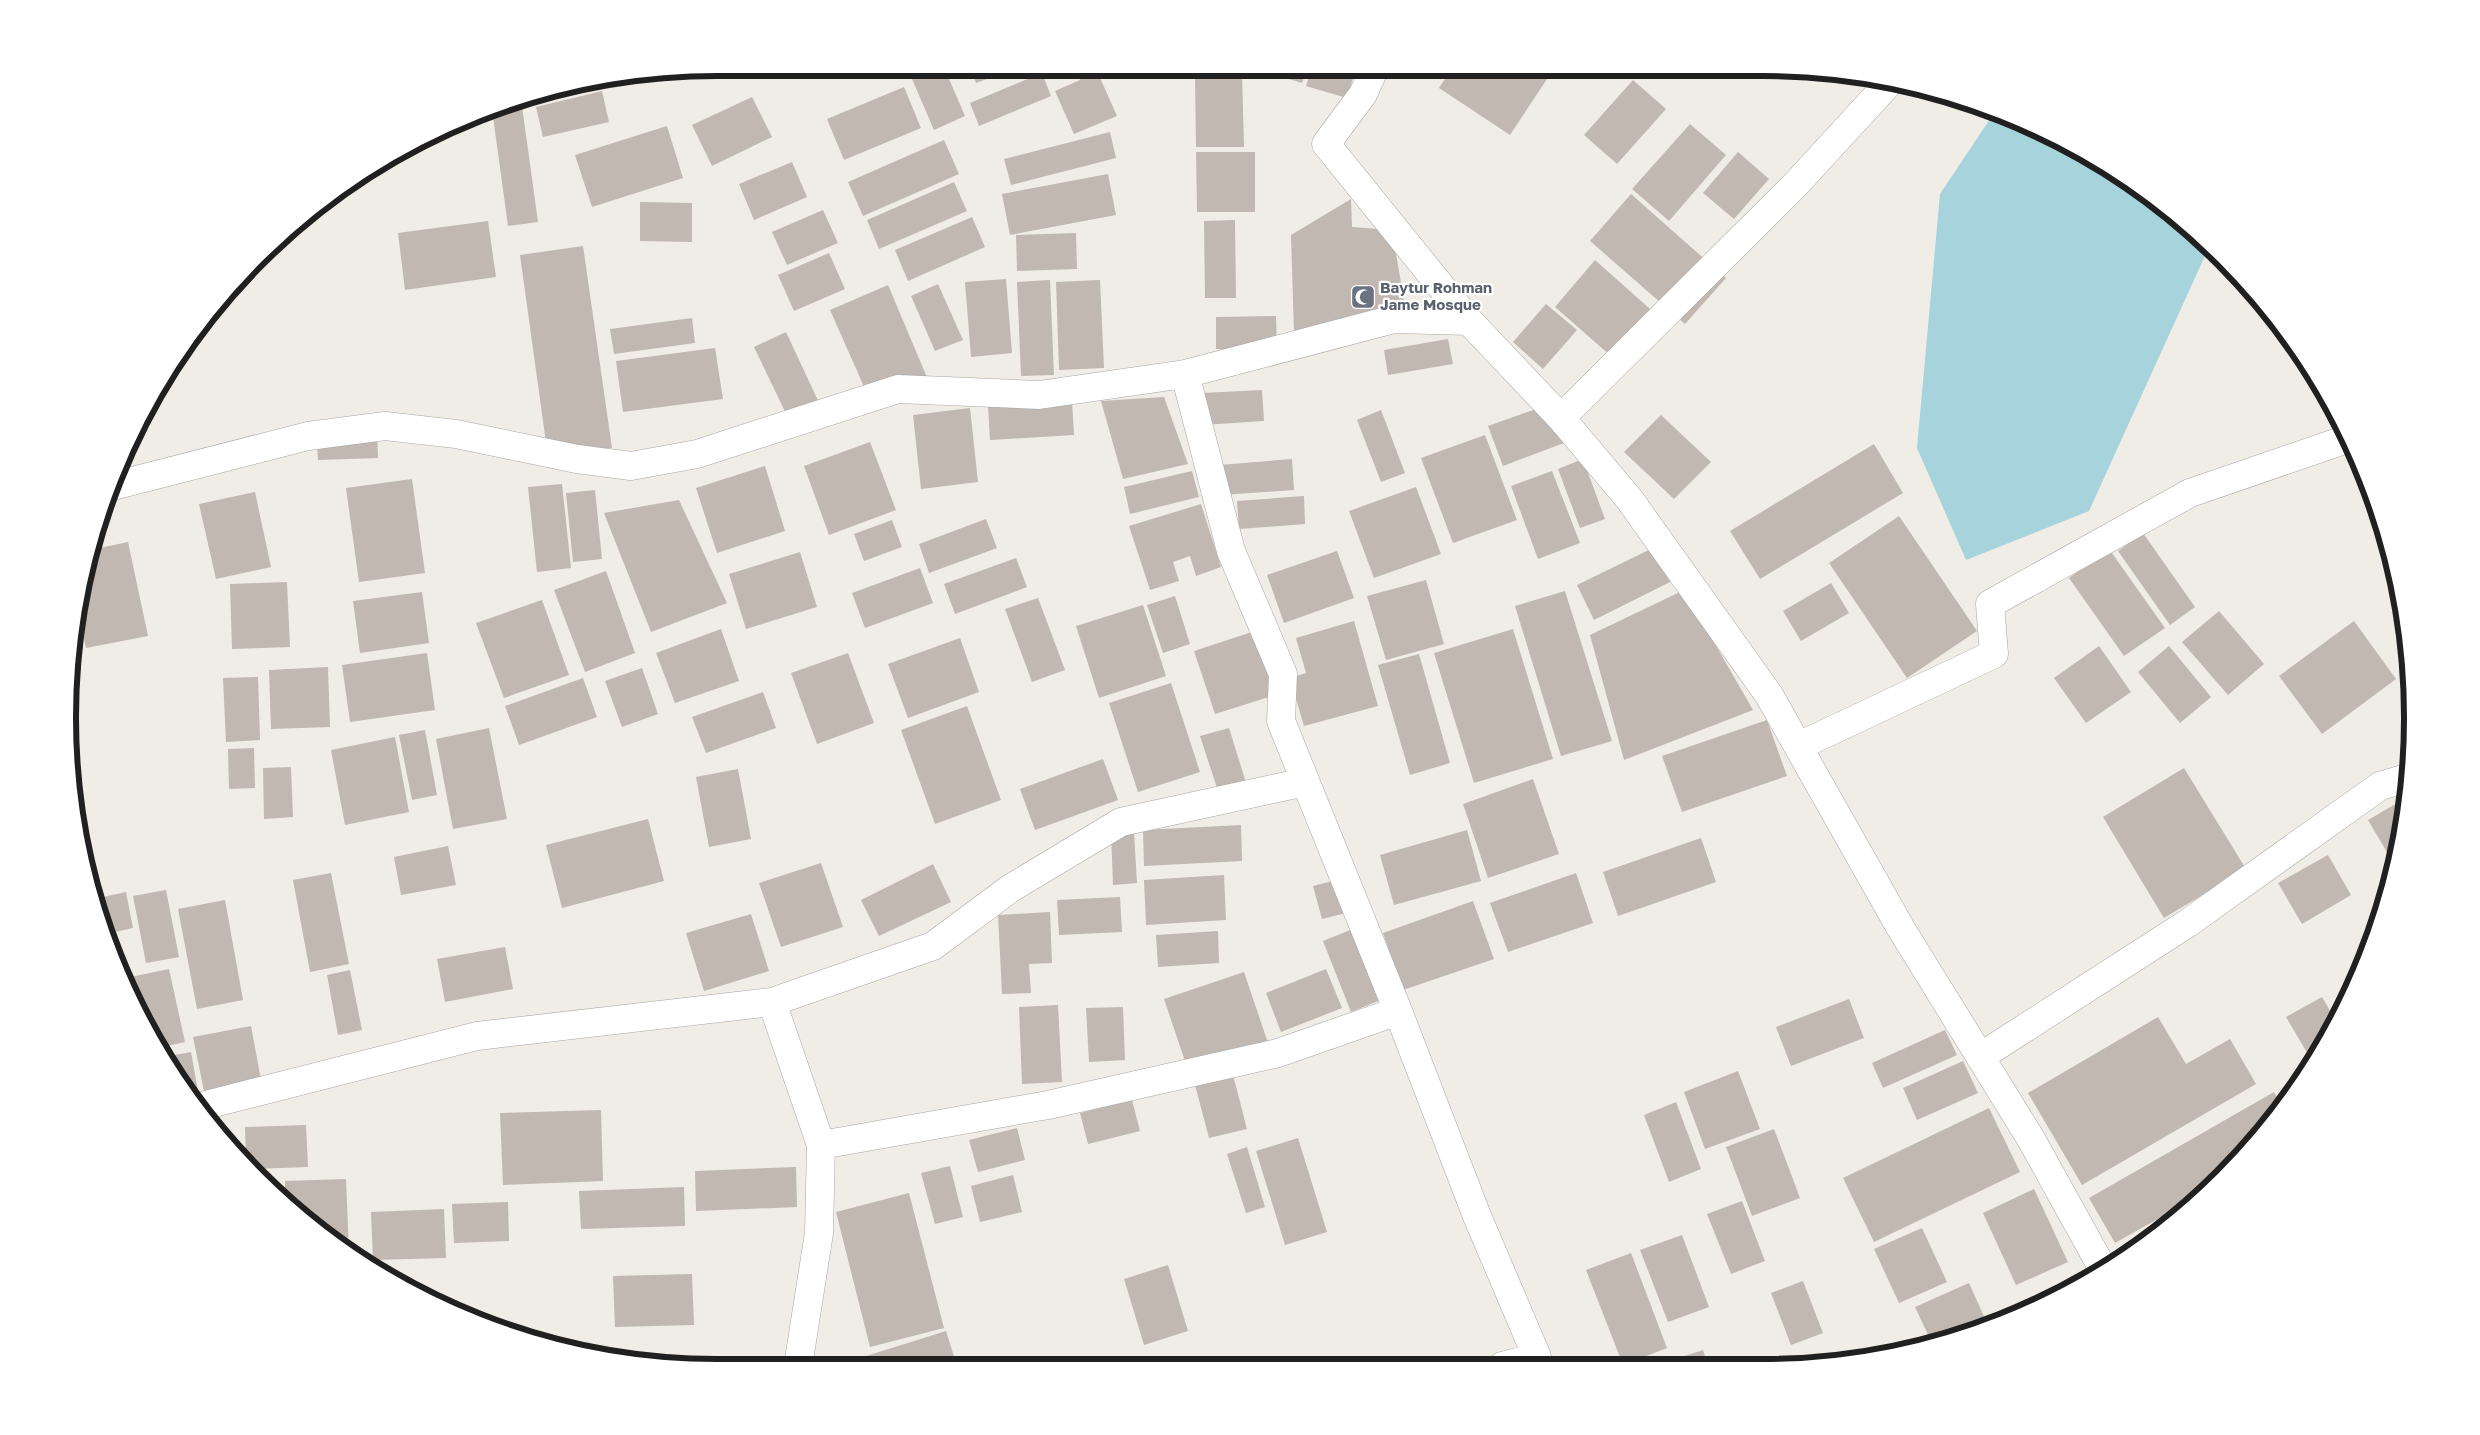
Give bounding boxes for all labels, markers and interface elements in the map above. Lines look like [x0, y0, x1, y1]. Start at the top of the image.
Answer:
place label: Baytur Rohman Jame Mosque [1380, 278, 1492, 313]
mosque icon: Baytur Rohman Jame Mosque [1350, 284, 1376, 310]

